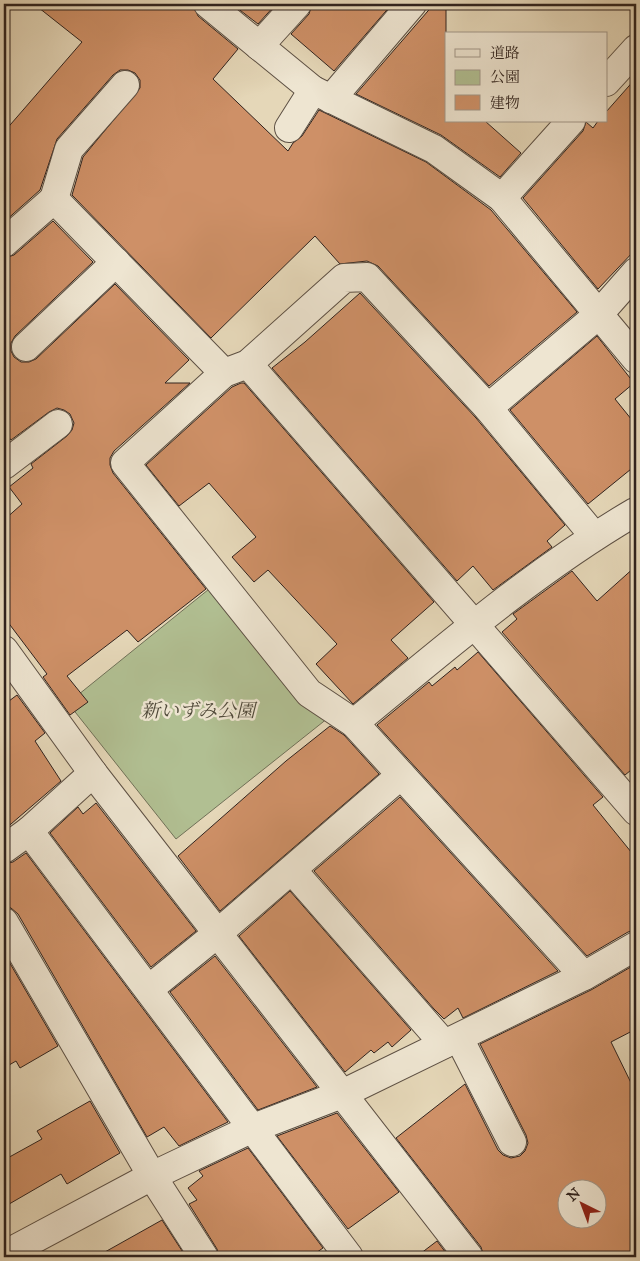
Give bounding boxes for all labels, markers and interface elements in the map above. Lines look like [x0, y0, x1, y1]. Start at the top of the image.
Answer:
legend [445, 32, 608, 122]
text: 道路 [490, 44, 520, 62]
text: 公園 [490, 68, 520, 86]
text: 建物 [490, 94, 520, 112]
park label: 新いずみ公園 [141, 699, 258, 722]
north arrow [558, 1178, 608, 1228]
text: N [564, 1184, 584, 1205]

